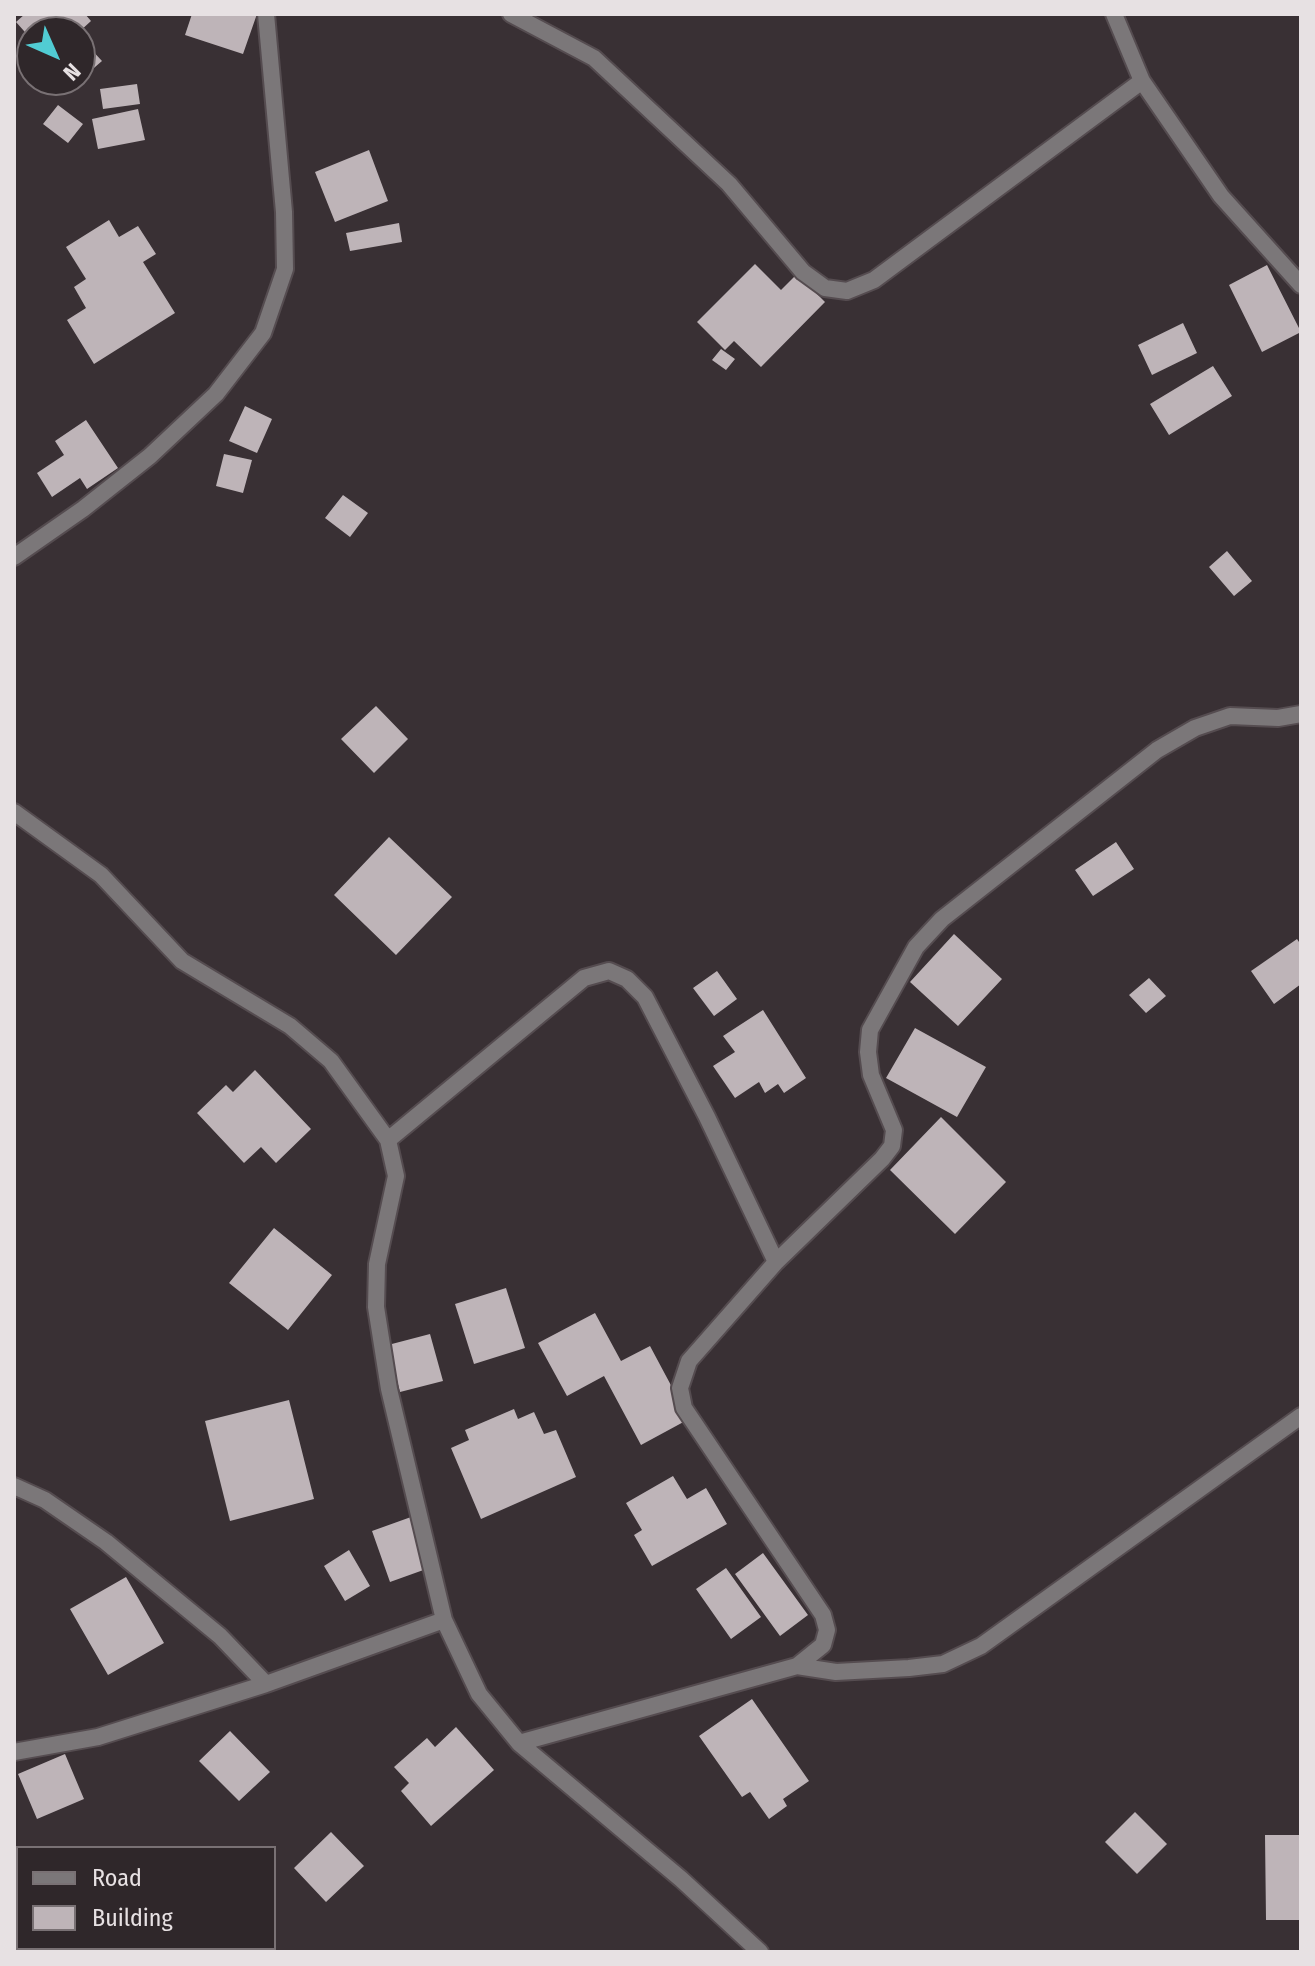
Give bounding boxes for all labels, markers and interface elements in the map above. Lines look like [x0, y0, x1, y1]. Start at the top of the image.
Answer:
north arrow [16, 16, 96, 96]
text: N [58, 58, 86, 86]
legend [16, 1846, 276, 1950]
text: Road [92, 1864, 142, 1892]
text: Building [92, 1904, 173, 1932]

